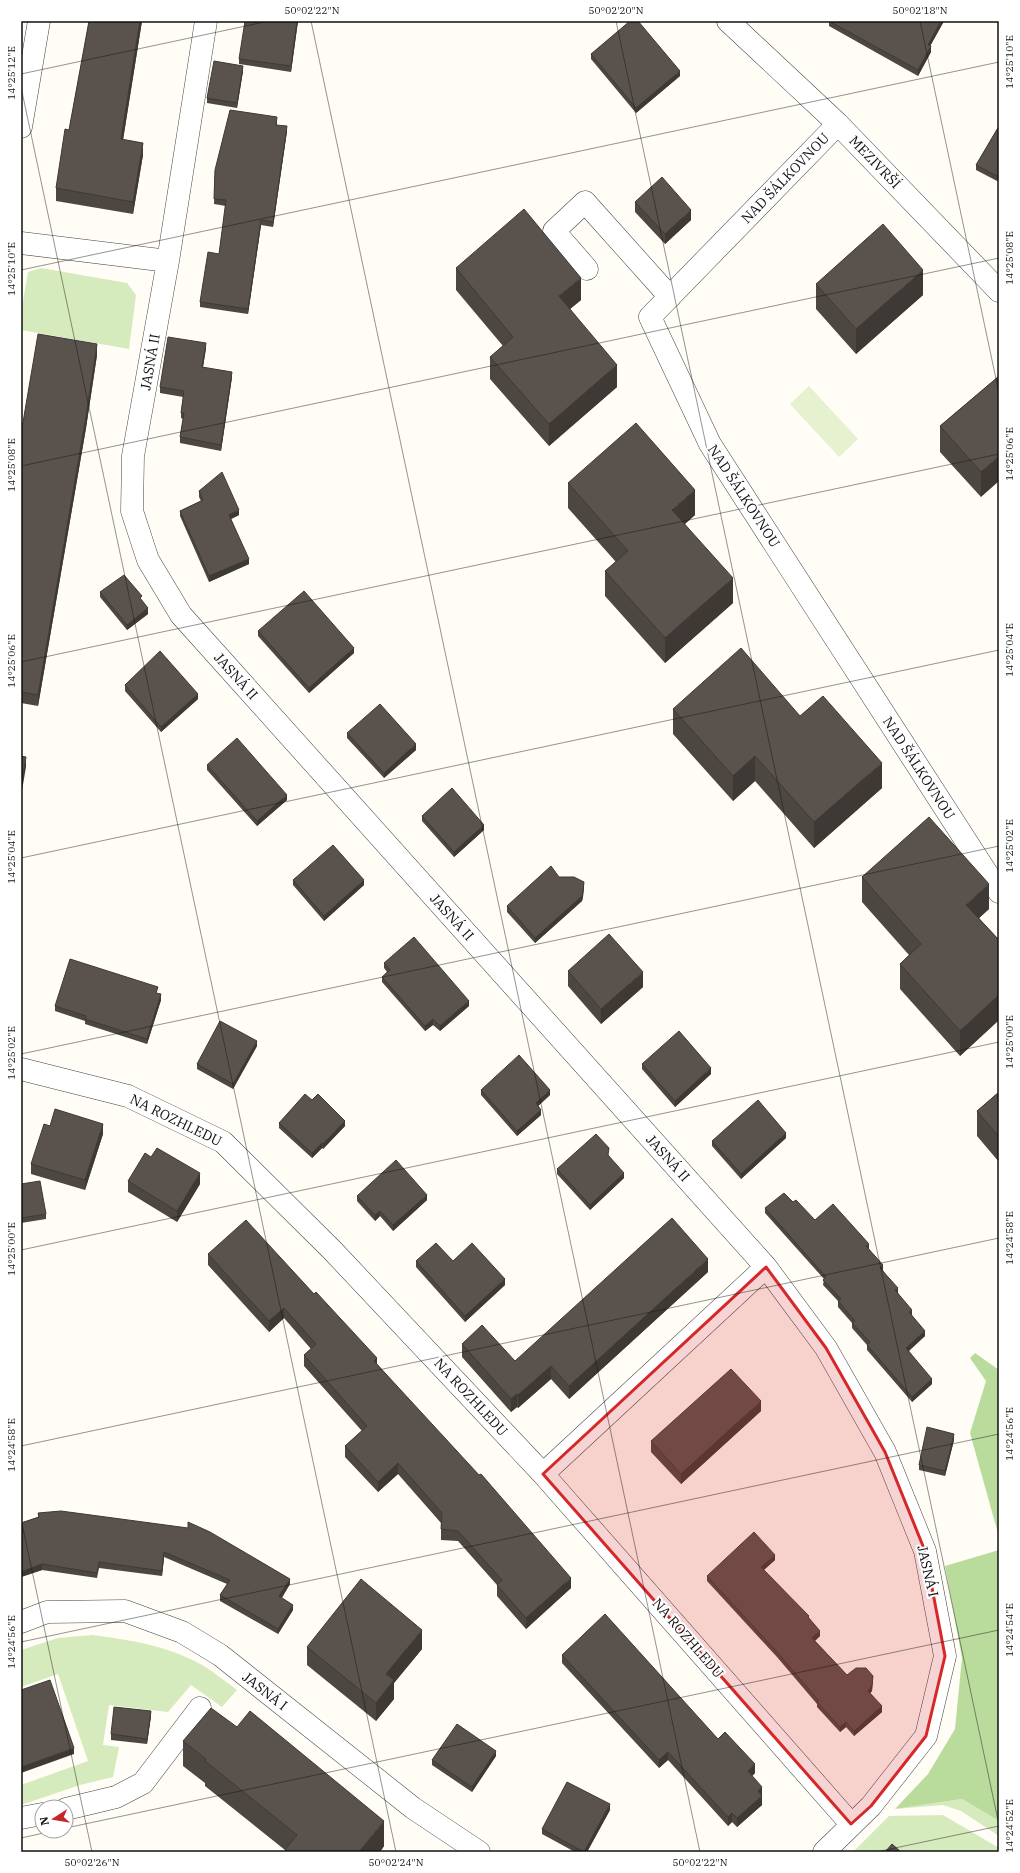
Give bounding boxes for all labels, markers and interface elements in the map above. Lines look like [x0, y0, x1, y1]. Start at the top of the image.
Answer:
text: 50°02'22"N [285, 4, 340, 17]
text: 50°02'20"N [589, 4, 644, 17]
text: 50°02'18"N [893, 4, 948, 17]
text: 14°25'10"E [1003, 35, 1016, 89]
text: 14°25'12"E [5, 46, 18, 100]
street label: NAD ŠÁLKOVNOU [736, 128, 833, 227]
street label: MEZIVRŠÍ [845, 131, 905, 192]
text: 14°25'08"E [1003, 231, 1016, 285]
text: 14°25'10"E [5, 242, 18, 296]
street label: JASNÁ II [135, 332, 164, 392]
text: 14°25'06"E [1003, 427, 1016, 481]
text: 14°25'08"E [5, 438, 18, 492]
street label: NAD ŠÁLKOVNOU [704, 441, 785, 551]
text: 14°25'04"E [1003, 623, 1016, 677]
text: 14°25'06"E [5, 634, 18, 688]
street label: JASNÁ II [210, 648, 263, 703]
street label: NAD ŠÁLKOVNOU [879, 713, 960, 823]
text: 14°25'02"E [1003, 819, 1016, 873]
text: 14°25'04"E [5, 830, 18, 884]
street label: JASNÁ II [426, 889, 479, 944]
text: 14°25'00"E [1003, 1015, 1016, 1069]
text: 14°25'02"E [5, 1026, 18, 1080]
street label: NA ROZHLEDU [127, 1090, 225, 1150]
street label: JASNÁ II [642, 1130, 695, 1185]
text: 14°24'58"E [1003, 1211, 1016, 1265]
text: 14°25'00"E [5, 1222, 18, 1276]
street label: NA ROZHLEDU [430, 1354, 512, 1440]
text: 14°24'56"E [1003, 1407, 1016, 1461]
text: 14°24'58"E [5, 1418, 18, 1472]
street label: JASNÁ I [913, 1543, 944, 1599]
street label: NA ROZHLEDU [648, 1594, 728, 1682]
text: 14°24'54"E [1003, 1603, 1016, 1657]
text: 14°24'56"E [5, 1615, 18, 1669]
street label: JASNÁ I [239, 1667, 292, 1714]
north arrow [34, 1799, 74, 1839]
text: 14°24'52"E [1003, 1799, 1016, 1853]
text: N [36, 1815, 52, 1827]
text: 50°02'26"N [65, 1856, 120, 1869]
text: 50°02'24"N [369, 1856, 424, 1869]
text: 50°02'22"N [673, 1856, 728, 1869]

